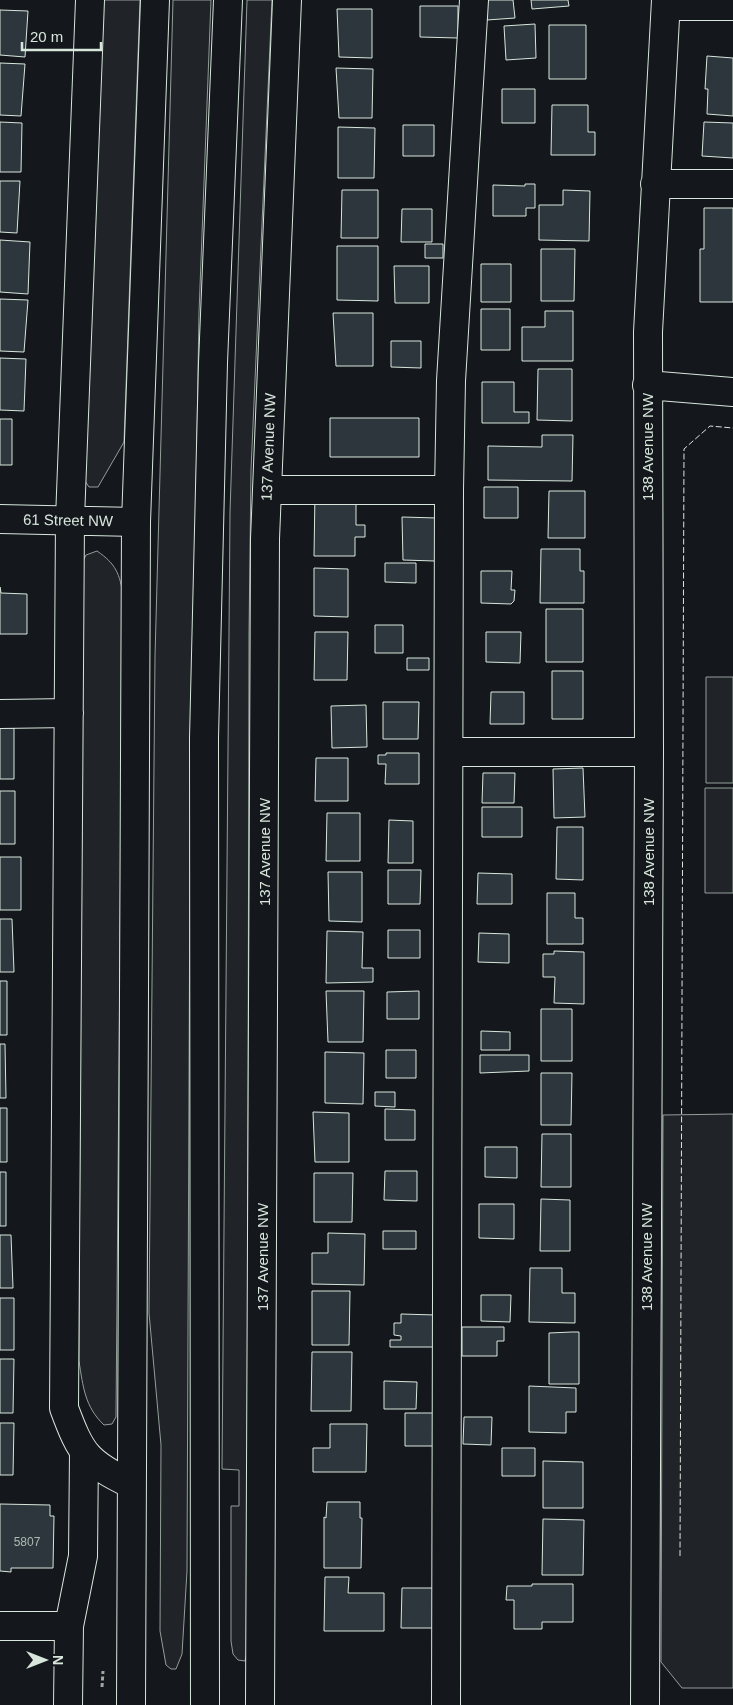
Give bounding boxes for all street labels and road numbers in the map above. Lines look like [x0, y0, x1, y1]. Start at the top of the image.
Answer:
street label: 137 Avenue NW [258, 392, 278, 501]
street label: 138 Avenue NW [639, 392, 656, 501]
street label: 61 Street NW [23, 511, 114, 529]
street label: 137 Avenue NW [256, 797, 273, 906]
street label: 138 Avenue NW [640, 797, 657, 906]
street label: 137 Avenue NW [254, 1202, 271, 1311]
street label: 138 Avenue NW [638, 1202, 655, 1311]

